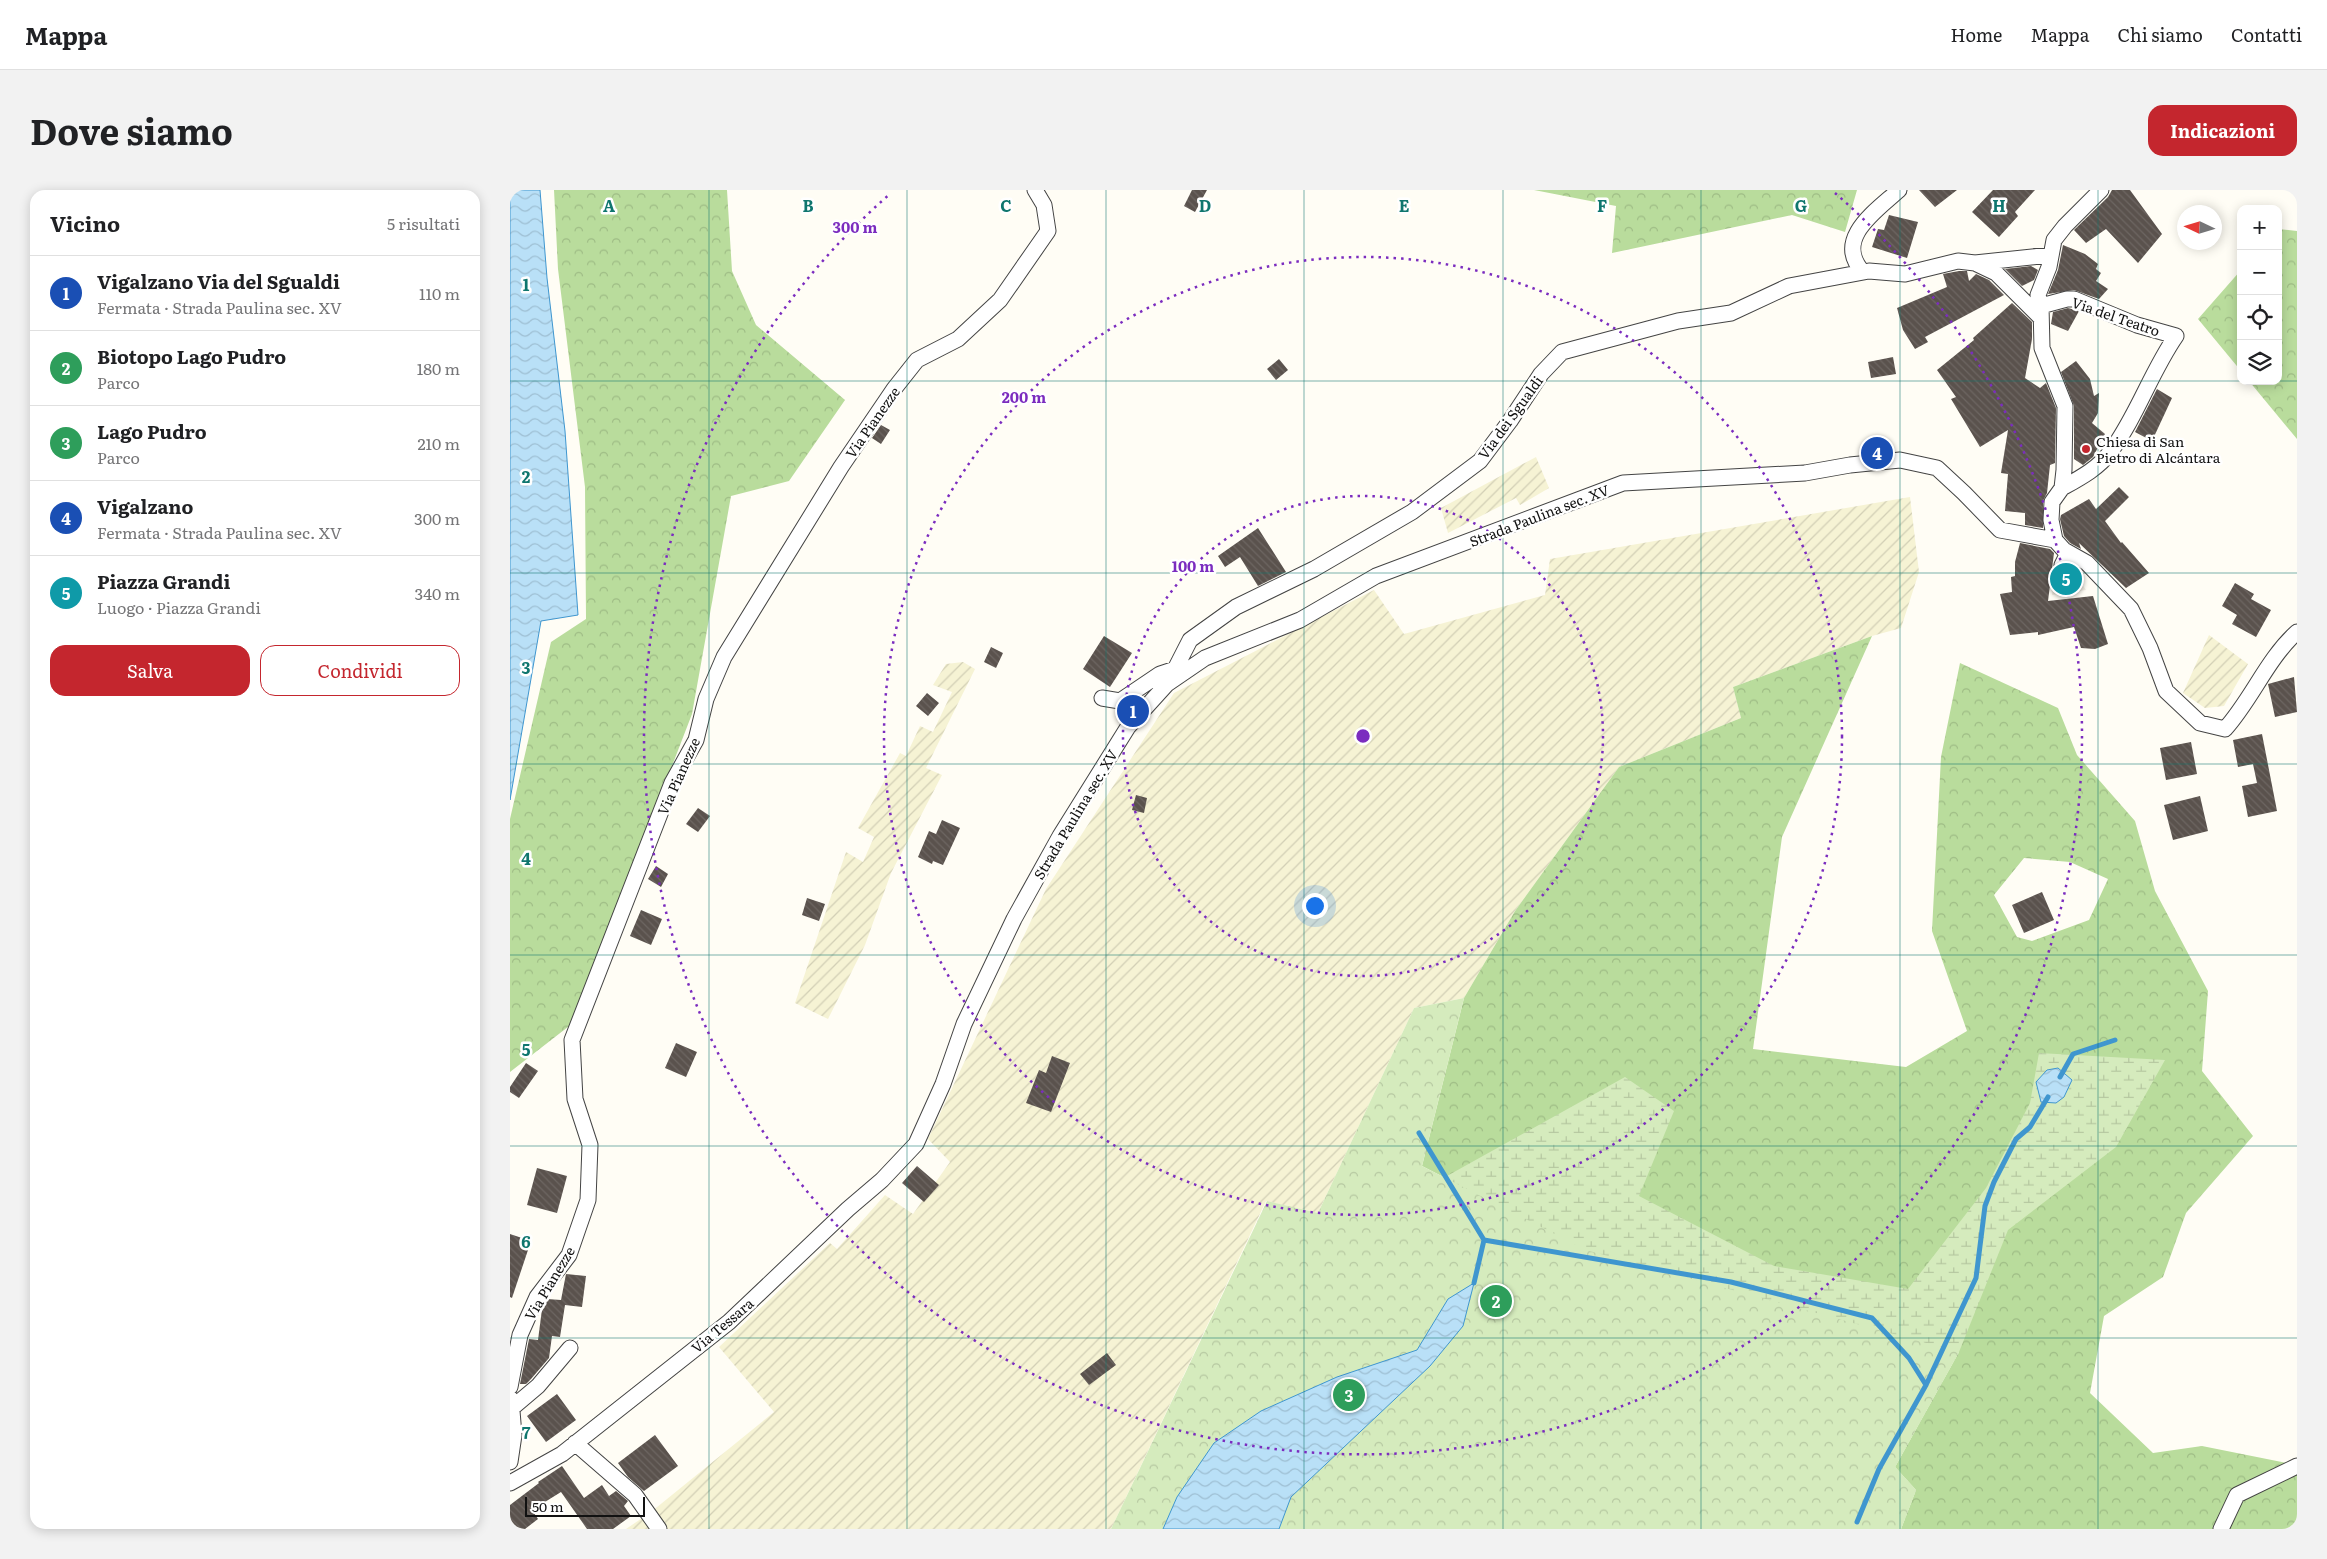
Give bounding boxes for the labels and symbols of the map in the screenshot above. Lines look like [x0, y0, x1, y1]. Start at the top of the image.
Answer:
text: A [603, 193, 615, 217]
text: B [802, 193, 814, 217]
text: C [1000, 193, 1012, 217]
text: D [1199, 193, 1211, 217]
text: E [1399, 193, 1410, 217]
text: F [1597, 193, 1607, 217]
text: G [1795, 193, 1807, 217]
text: H [1992, 193, 2006, 217]
north arrow [2177, 205, 2222, 250]
text: 300 m [833, 215, 877, 238]
text: 1 [523, 272, 530, 296]
street label: Via del Teatro [2069, 292, 2163, 340]
street label: Via dei Sgualdi [1473, 371, 1547, 463]
street label: Via Pianezze [840, 382, 904, 462]
text: 200 m [1002, 385, 1046, 408]
place label: Chiesa di San Pietro di Alcántara [2096, 431, 2221, 467]
pin: 4 [1861, 434, 1893, 472]
marker: Chiesa di San Pietro di Alcántara [2080, 443, 2092, 455]
text: 2 [522, 464, 531, 488]
street label: Strada Paulina sec. XV [1466, 479, 1612, 551]
text: 100 m [1172, 554, 1214, 577]
pin: 5 [2050, 560, 2082, 598]
text: 3 [522, 655, 531, 679]
pin: 1 [1117, 692, 1149, 730]
centre of rings [1354, 727, 1372, 745]
street label: Via Pianezze [652, 734, 704, 818]
street label: Strada Paulina sec. XV [1028, 745, 1122, 883]
text: 4 [521, 846, 531, 870]
your location [1302, 893, 1328, 919]
text: 5 [522, 1037, 531, 1061]
text: 6 [521, 1229, 531, 1253]
street label: Via Pianezze [519, 1242, 579, 1324]
pin: 2 [1480, 1282, 1512, 1320]
street label: Via Tessara [687, 1293, 758, 1357]
pin: 3 [1333, 1376, 1365, 1414]
text: 7 [522, 1420, 531, 1444]
scale bar [525, 1494, 645, 1517]

